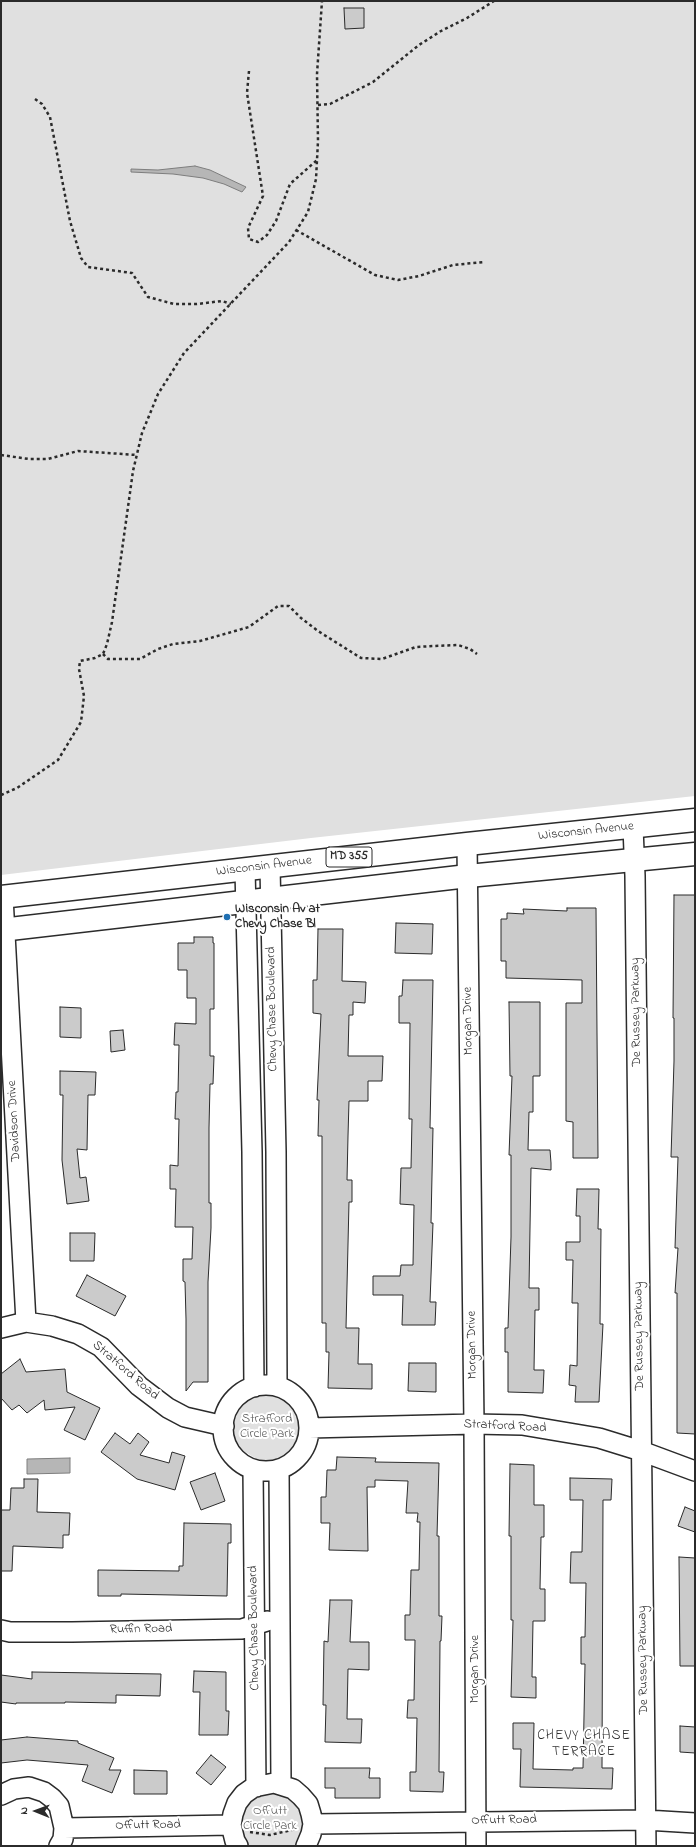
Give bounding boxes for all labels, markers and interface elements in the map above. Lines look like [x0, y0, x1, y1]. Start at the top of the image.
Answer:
street label: Wisconsin Avenue [537, 819, 635, 845]
road number: MD 355 [326, 847, 372, 867]
street label: Wisconsin Avenue [215, 853, 313, 881]
place label: Wisconsin Av at Chevy Chase Bl [235, 902, 320, 933]
marker: Wisconsin Av at Chevy Chase Bl [222, 912, 232, 922]
street label: Chevy Chase Boulevard [264, 946, 282, 1072]
street label: De Russey Parkway [628, 957, 646, 1067]
street label: Morgan Drive [461, 987, 477, 1055]
street label: Davidson Drive [5, 1080, 25, 1162]
street label: De Russey Parkway [631, 1281, 649, 1391]
street label: Morgan Drive [465, 1311, 481, 1379]
street label: Stratford Road [89, 1338, 161, 1404]
park label: Strafford Circle Park [240, 1412, 294, 1443]
street label: Stratford Road [463, 1417, 547, 1437]
street label: Chevy Chase Boulevard [246, 1565, 264, 1691]
street label: De Russey Parkway [635, 1605, 653, 1715]
street label: Ruffin Road [110, 1622, 172, 1638]
street label: Morgan Drive [468, 1635, 484, 1703]
district label: CHEVY CHASE TERRACE [537, 1729, 631, 1762]
north arrow [16, 1791, 56, 1831]
park label: Offutt Circle Park [243, 1804, 297, 1835]
text: N [16, 1807, 32, 1815]
street label: Offutt Road [471, 1813, 537, 1829]
street label: Offutt Road [115, 1818, 181, 1834]

